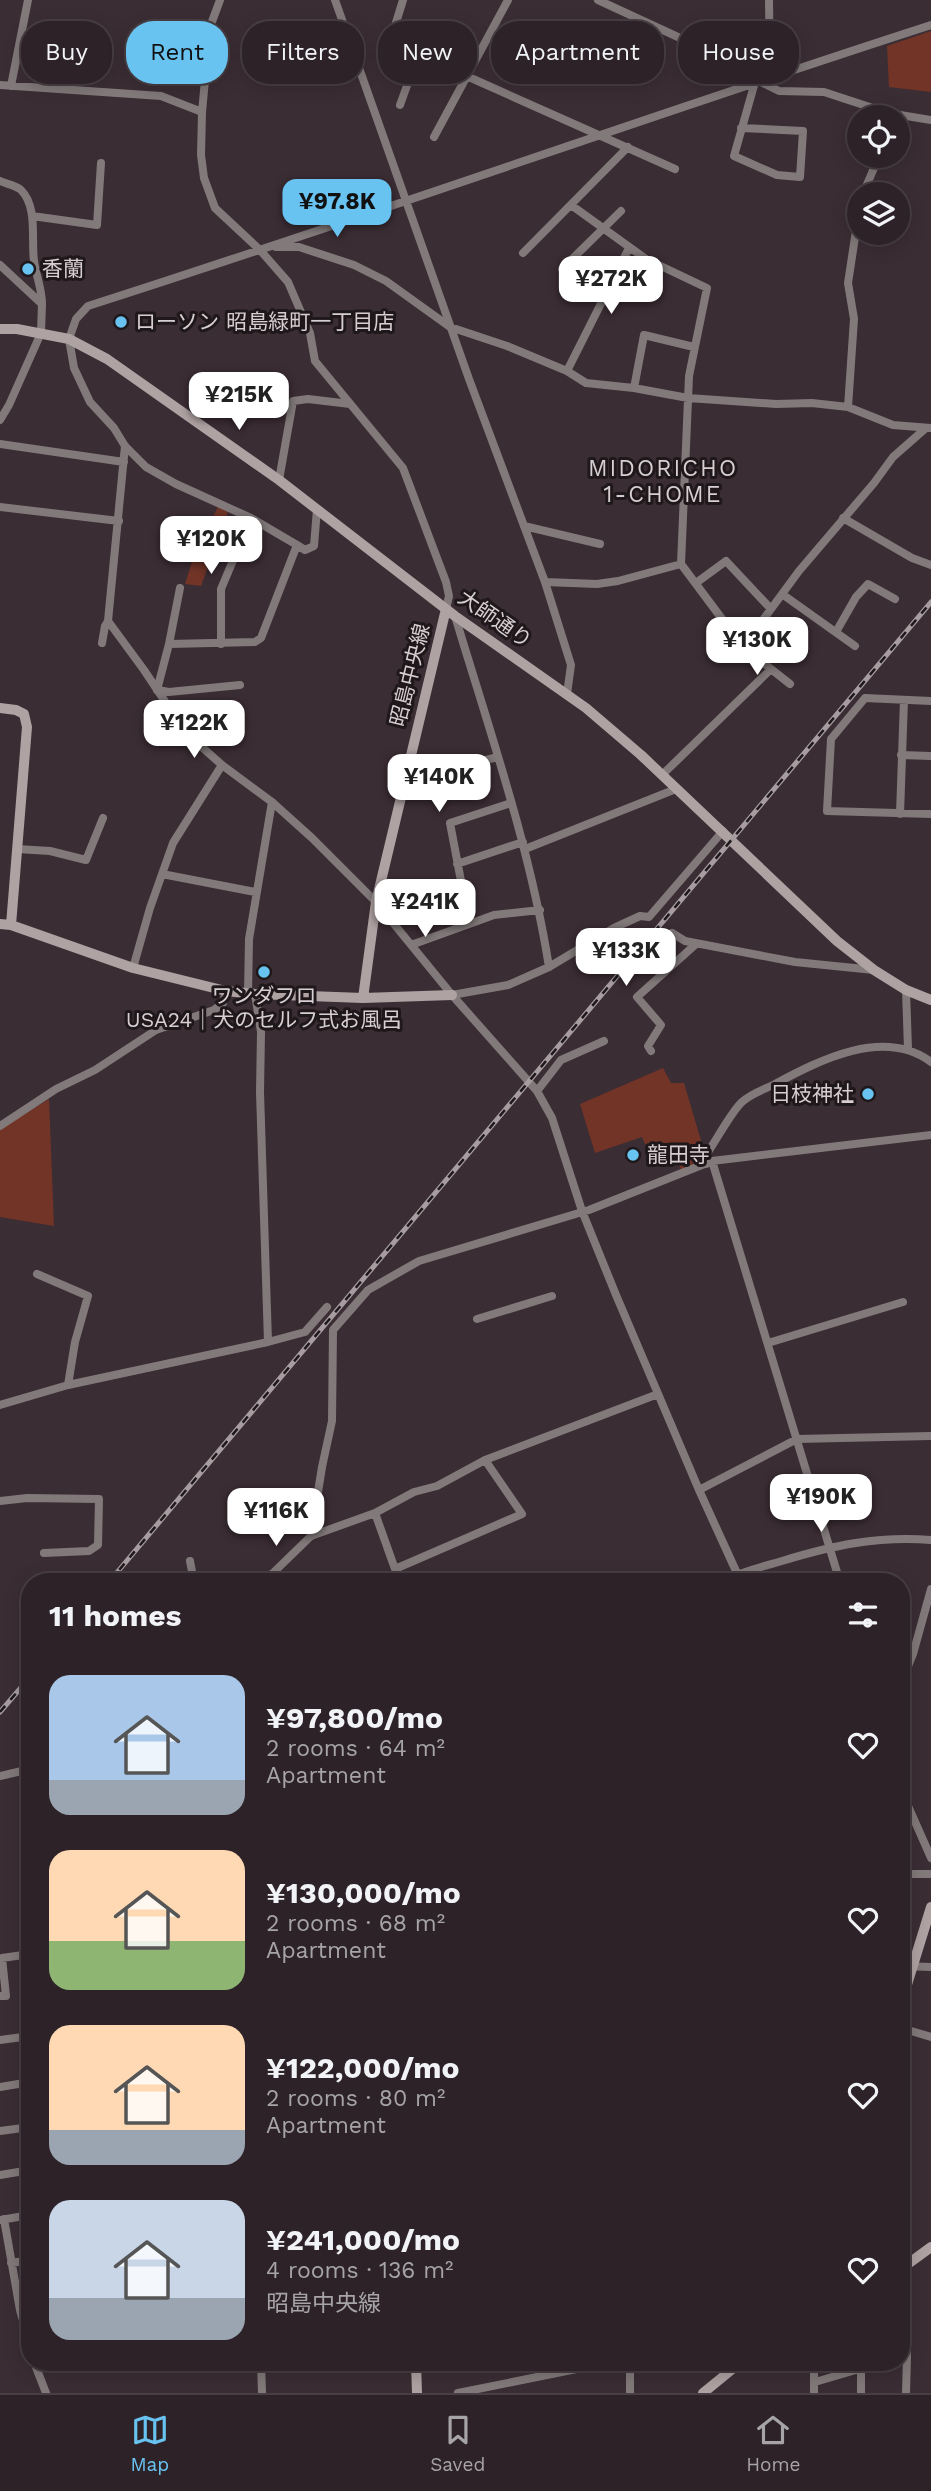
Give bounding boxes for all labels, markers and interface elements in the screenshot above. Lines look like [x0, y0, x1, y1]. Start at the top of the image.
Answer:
chip: Buy [21, 21, 112, 84]
chip: Rent [126, 21, 228, 84]
chip: Filters [242, 21, 364, 84]
chip: New [378, 21, 477, 84]
chip: Apartment [491, 21, 664, 84]
chip: House [678, 21, 799, 84]
map controls [847, 105, 910, 245]
button: locate [847, 105, 910, 168]
pin: ¥97.8K [280, 180, 394, 239]
button: layers [847, 182, 910, 245]
text: ¥97.8K [298, 188, 376, 215]
place label: 香蘭 [42, 256, 84, 281]
pin: ¥272K [562, 256, 660, 316]
marker: 香蘭 [20, 261, 36, 277]
text: ¥272K [575, 265, 647, 292]
place label: ローソン 昭島緑町一丁目店 [135, 309, 394, 334]
marker: ローソン 昭島緑町一丁目店 [113, 314, 129, 330]
pin: ¥215K [190, 372, 288, 432]
text: ¥215K [205, 381, 273, 408]
district label: MIDORICHO 1-CHOME [588, 455, 738, 508]
pin: ¥120K [162, 516, 260, 576]
text: ¥120K [176, 525, 246, 552]
street label: 大師通り [454, 584, 537, 653]
pin: ¥130K [708, 618, 806, 677]
street label: 昭島中央線 [385, 621, 434, 729]
text: ¥130K [722, 626, 792, 653]
pin: ¥122K [145, 700, 243, 760]
text: ¥122K [160, 709, 228, 736]
pin: ¥140K [390, 754, 488, 814]
text: ¥140K [404, 763, 474, 790]
pin: ¥241K [376, 880, 474, 939]
text: ¥241K [391, 888, 459, 915]
pin: ¥133K [577, 928, 675, 988]
text: ¥133K [592, 937, 660, 964]
marker: ワンダフロ USA24｜犬のセルフ式お風呂 [256, 964, 272, 980]
place label: ワンダフロ USA24｜犬のセルフ式お風呂 [126, 983, 402, 1032]
place label: 日枝神社 [770, 1081, 854, 1106]
marker: 日枝神社 [860, 1086, 876, 1102]
place label: 龍田寺 [647, 1142, 710, 1167]
marker: 龍田寺 [625, 1147, 641, 1163]
pin: ¥190K [772, 1474, 870, 1534]
text: ¥190K [786, 1483, 856, 1510]
pin: ¥116K [227, 1488, 325, 1548]
text: ¥116K [243, 1497, 309, 1524]
icon: filters [844, 1596, 882, 1634]
text: 11 homes [49, 1598, 182, 1633]
text: ¥97,800/mo [266, 1700, 443, 1735]
icon: home [105, 1703, 189, 1787]
icon: heart [844, 1726, 882, 1764]
text: 2 rooms · 64 m² [266, 1735, 445, 1762]
text: Apartment [266, 1762, 386, 1789]
text: ¥130,000/mo [266, 1875, 461, 1910]
icon: home [105, 1878, 189, 1962]
icon: heart [844, 1901, 882, 1939]
text: 2 rooms · 68 m² [266, 1910, 445, 1937]
text: Apartment [266, 1937, 386, 1964]
text: ¥122,000/mo [266, 2050, 460, 2085]
icon: home [105, 2053, 189, 2137]
icon: heart [844, 2076, 882, 2114]
text: 2 rooms · 80 m² [266, 2085, 445, 2112]
text: Apartment [266, 2112, 386, 2139]
text: ¥241,000/mo [266, 2222, 460, 2257]
icon: home [105, 2228, 189, 2312]
icon: heart [844, 2251, 882, 2289]
text: 4 rooms · 136 m² [266, 2257, 454, 2284]
text: 昭島中央線 [266, 2290, 381, 2317]
tab: Map [130, 2411, 169, 2476]
tab: Saved [430, 2411, 485, 2476]
tab: Home [746, 2411, 801, 2476]

